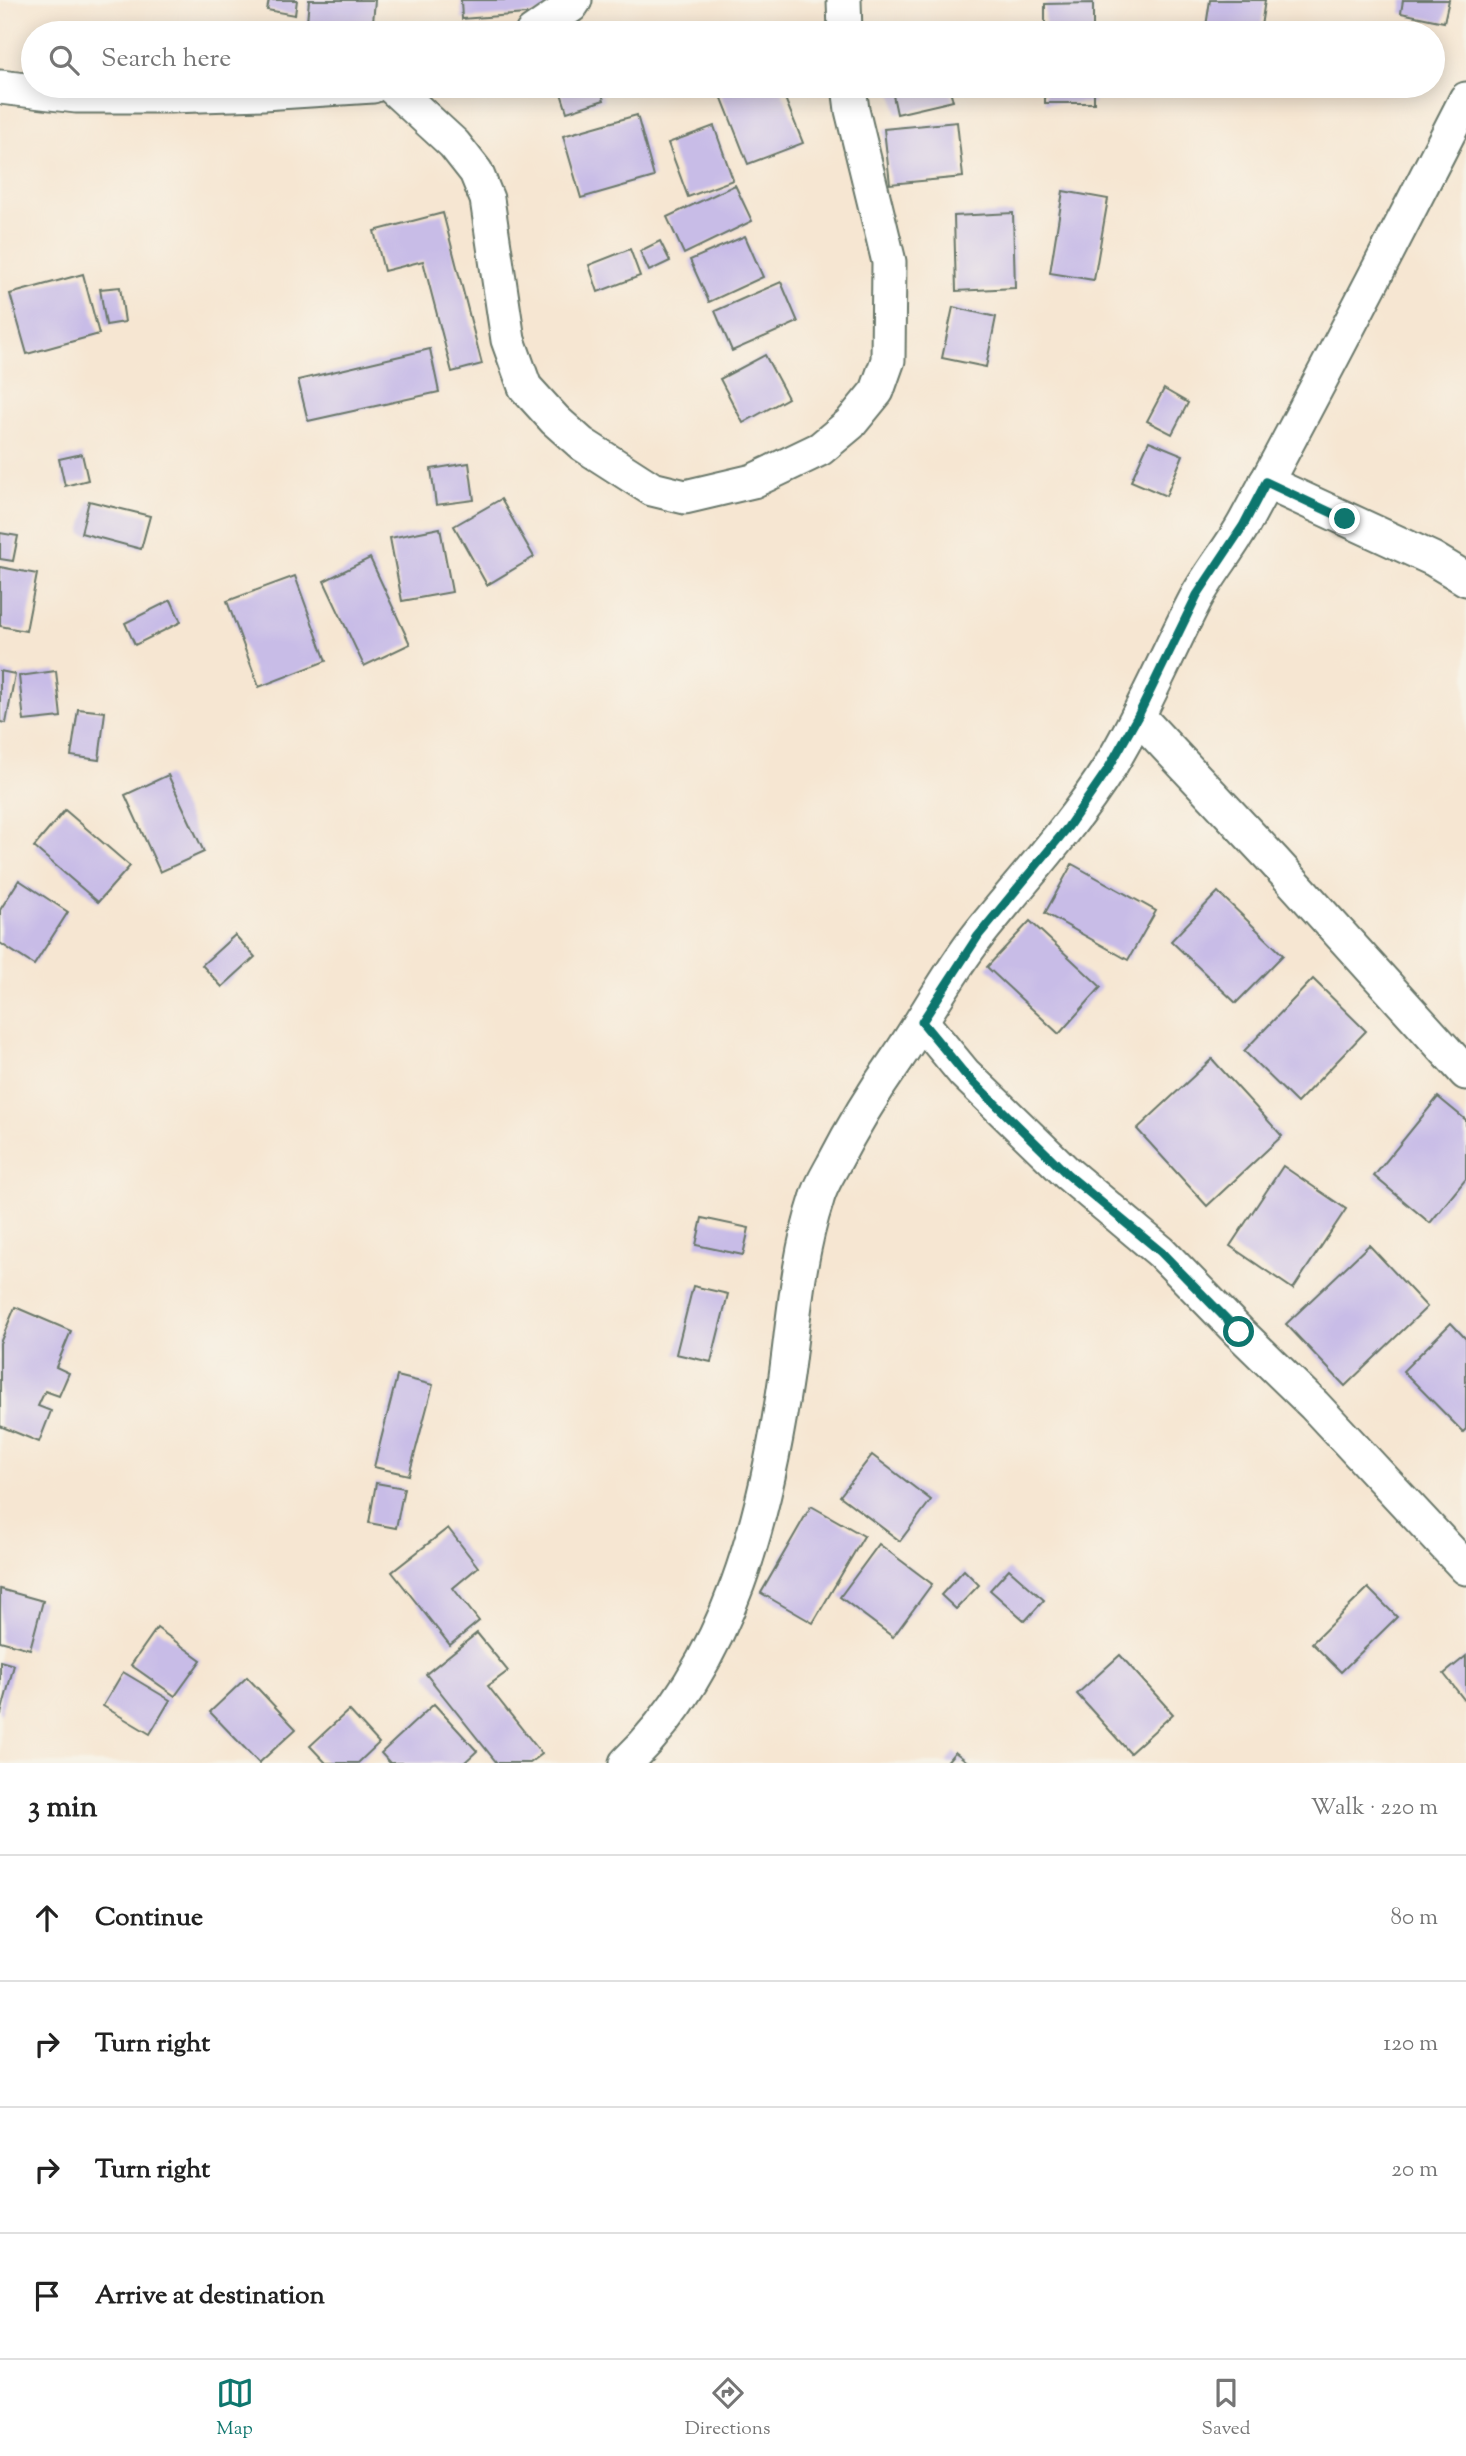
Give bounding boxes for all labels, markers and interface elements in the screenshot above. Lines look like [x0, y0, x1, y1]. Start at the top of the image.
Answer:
search box [21, 21, 1445, 98]
icon: search [45, 41, 83, 79]
text: Search here [101, 41, 231, 78]
route end [1329, 503, 1360, 534]
route start [1223, 1316, 1254, 1347]
text: 3 min [28, 1787, 98, 1830]
text: Walk · 220 m [1311, 1792, 1438, 1825]
icon: ahead [28, 1899, 66, 1937]
text: Continue [95, 1900, 203, 1937]
text: 80 m [1390, 1902, 1438, 1935]
icon: right [28, 2025, 66, 2063]
text: Turn right [95, 2026, 210, 2063]
text: 120 m [1383, 2028, 1438, 2061]
icon: right [28, 2151, 66, 2189]
text: Turn right [95, 2152, 210, 2189]
text: 20 m [1391, 2154, 1438, 2187]
icon: arrive [28, 2277, 66, 2315]
text: Arrive at destination [95, 2278, 325, 2315]
tab: Map [216, 2374, 254, 2443]
tab: Directions [685, 2374, 770, 2443]
tab: Saved [1202, 2374, 1250, 2443]

